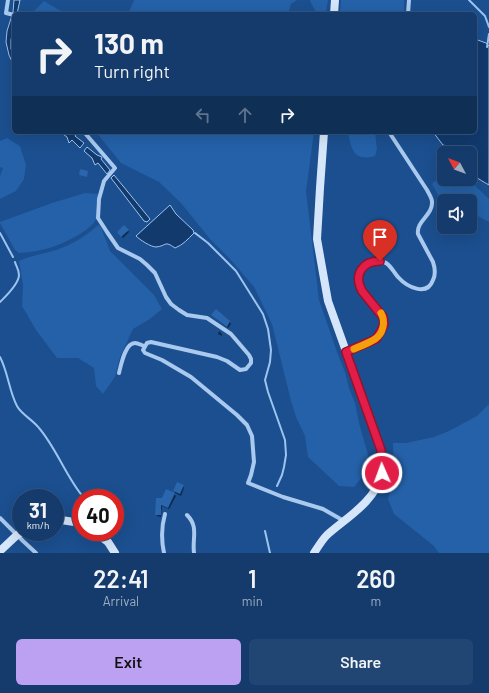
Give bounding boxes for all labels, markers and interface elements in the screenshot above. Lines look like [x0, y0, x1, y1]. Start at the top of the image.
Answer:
text: 130 m [94, 26, 164, 60]
icon: right [28, 28, 80, 80]
text: Turn right [94, 60, 170, 82]
icon: left [192, 104, 214, 126]
icon: ahead [234, 104, 256, 126]
icon: right [276, 104, 298, 126]
north arrow [437, 146, 477, 186]
map controls [437, 146, 477, 234]
button: sound [437, 194, 477, 234]
pin [363, 220, 397, 261]
icon: arrive [369, 226, 391, 248]
position arrow [361, 452, 403, 494]
speed limit sign: 40 [72, 489, 124, 541]
text: 31 [29, 498, 47, 522]
text: km/h [27, 519, 49, 531]
text: 22:41 [93, 564, 148, 593]
text: 1 [248, 564, 257, 593]
text: 260 [356, 564, 396, 593]
text: Arrival [103, 593, 139, 609]
text: min [242, 593, 263, 609]
text: m [371, 593, 381, 609]
button: Exit [16, 639, 241, 685]
button: Share [249, 639, 473, 685]

